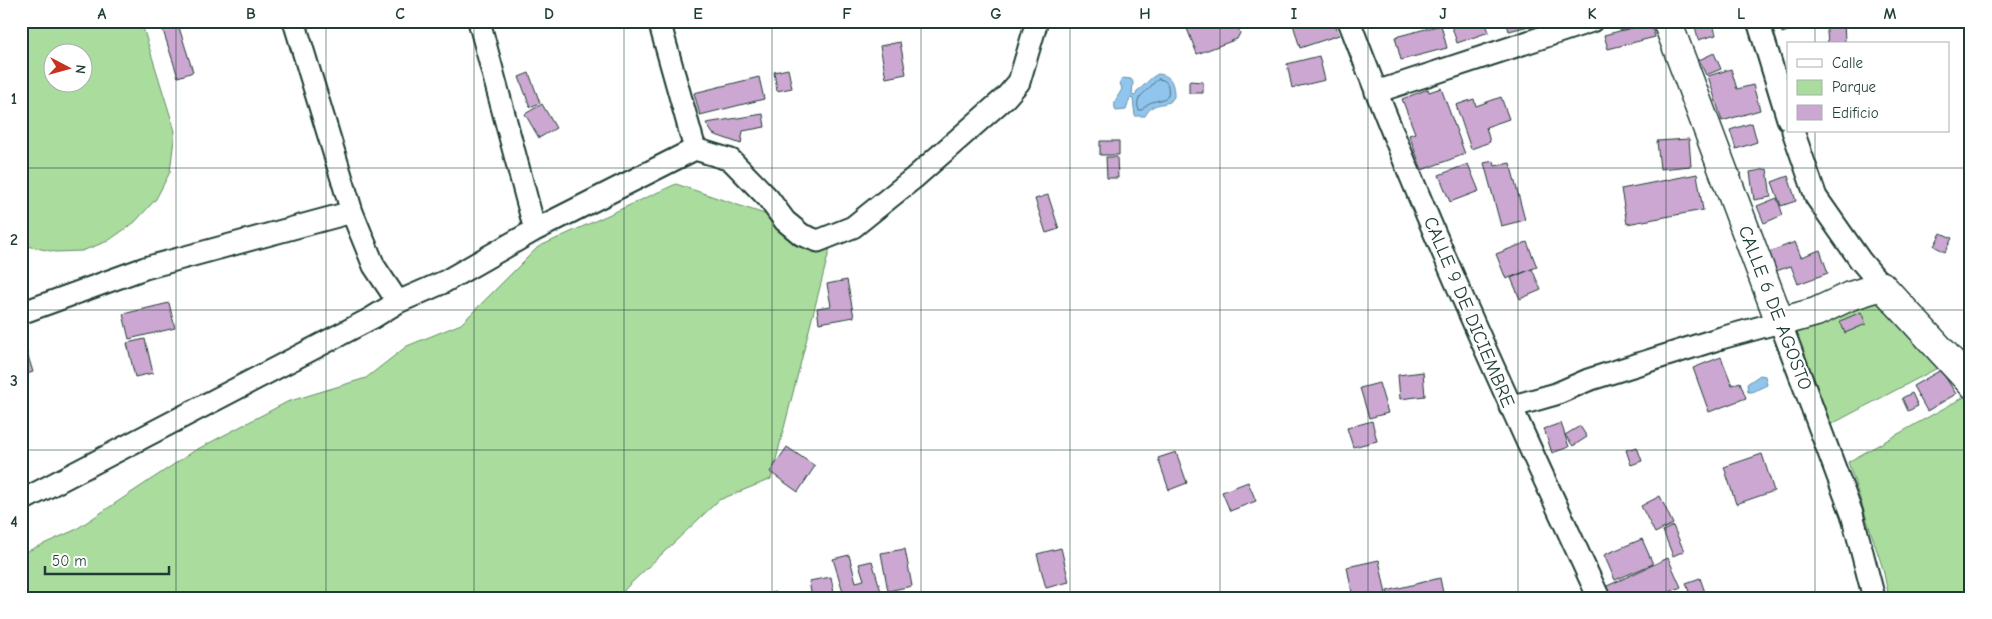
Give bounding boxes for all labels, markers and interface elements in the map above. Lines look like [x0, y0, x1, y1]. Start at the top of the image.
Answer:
text: A [98, 5, 107, 23]
text: B [246, 5, 256, 23]
text: C [395, 5, 405, 23]
text: D [544, 5, 554, 23]
text: E [693, 5, 703, 23]
text: F [842, 5, 852, 23]
text: G [990, 5, 1002, 23]
text: H [1139, 5, 1151, 23]
text: I [1291, 5, 1297, 23]
text: J [1439, 5, 1447, 23]
text: K [1587, 5, 1597, 23]
text: L [1737, 5, 1745, 23]
text: M [1884, 5, 1897, 23]
north arrow [42, 42, 92, 92]
legend [1787, 42, 1950, 132]
text: Calle [1832, 54, 1864, 72]
text: N [72, 64, 89, 75]
text: Parque [1832, 78, 1877, 96]
text: 1 [11, 90, 17, 108]
text: Edificio [1832, 104, 1879, 122]
street label: CALLE 9 DE DICIEMBRE [1419, 213, 1519, 411]
street label: CALLE 6 DE AGOSTO [1734, 223, 1816, 393]
text: 2 [10, 231, 18, 249]
text: 3 [10, 372, 18, 390]
text: 4 [10, 513, 18, 531]
scale bar [45, 544, 169, 576]
text: 50 m [52, 552, 87, 570]

